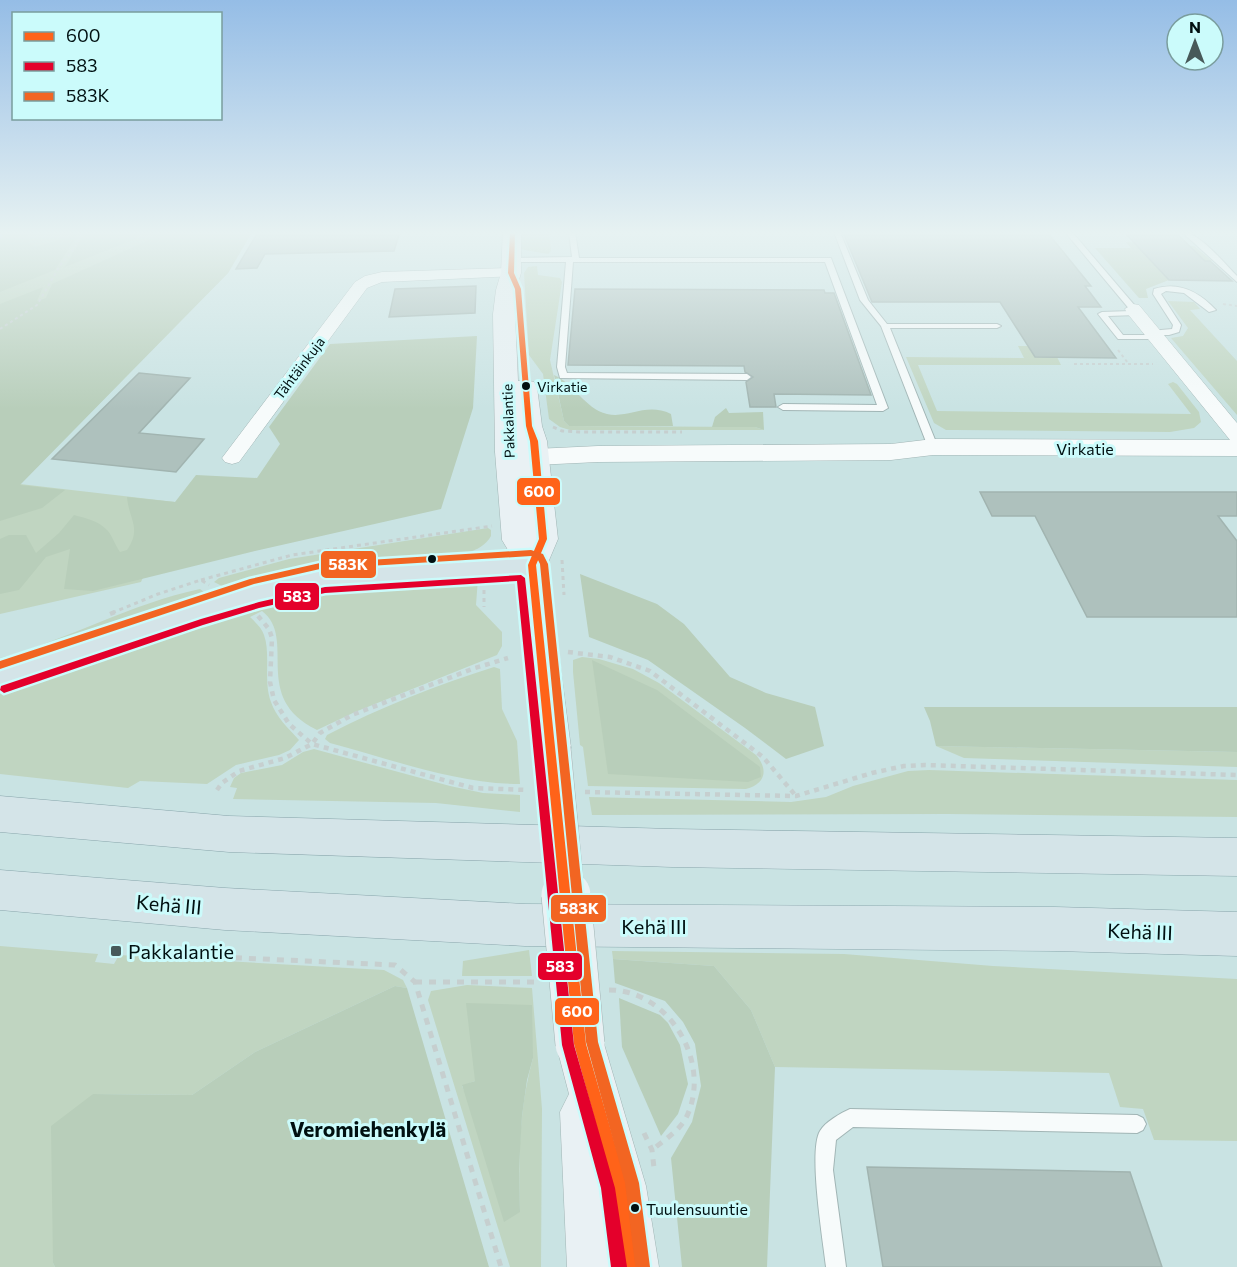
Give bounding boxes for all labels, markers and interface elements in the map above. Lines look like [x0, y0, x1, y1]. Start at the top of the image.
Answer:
legend [12, 12, 222, 120]
north arrow [1165, 12, 1225, 72]
text: N [1189, 17, 1201, 36]
text: 600 [66, 24, 100, 46]
text: 583 [66, 54, 98, 76]
text: 583K [66, 84, 110, 106]
street label: Tähtäinkuja [270, 333, 328, 403]
place label: Virkatie [537, 378, 587, 395]
marker: Virkatie [520, 380, 532, 392]
street label: Pakkalantie [498, 384, 518, 458]
street label: Virkatie [1056, 439, 1114, 458]
line badge: 600 [516, 477, 561, 506]
text: 600 [523, 481, 555, 500]
line badge: 583K [320, 550, 377, 579]
unlabelled marker [426, 553, 438, 565]
text: 583K [328, 554, 368, 573]
line badge: 583 [274, 582, 320, 611]
text: 583 [283, 586, 311, 605]
street label: Kehä III [135, 889, 203, 919]
line badge: 583K [550, 894, 607, 923]
text: 583K [559, 898, 599, 917]
street label: Kehä III [621, 914, 687, 938]
street label: Kehä III [1107, 918, 1173, 944]
place label: Pakkalantie [128, 939, 234, 963]
marker: Pakkalantie [109, 944, 123, 958]
line badge: 583 [537, 952, 583, 981]
text: 583 [546, 956, 574, 975]
line badge: 600 [554, 997, 600, 1026]
text: 600 [561, 1001, 593, 1020]
district label: Veromiehenkylä [290, 1116, 446, 1141]
place label: Tuulensuuntie [646, 1199, 748, 1218]
marker: Tuulensuuntie [629, 1202, 641, 1214]

